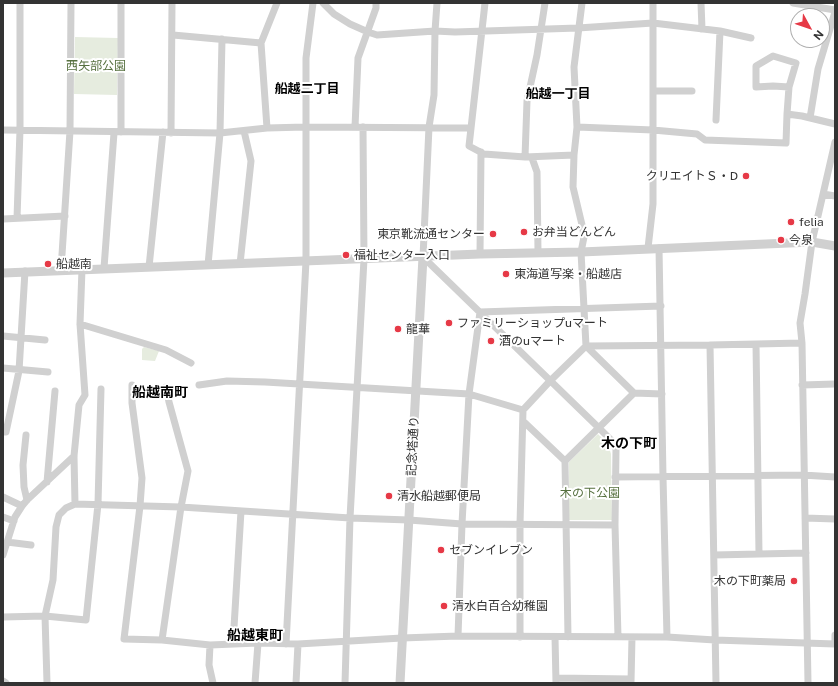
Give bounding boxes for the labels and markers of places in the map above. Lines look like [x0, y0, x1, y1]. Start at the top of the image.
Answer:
place label: クリエイトＳ・D [646, 169, 738, 183]
marker: クリエイトＳ・D [741, 171, 751, 181]
place label: felia [799, 215, 824, 229]
marker: felia [786, 217, 796, 227]
place label: お弁当どんどん [532, 225, 616, 239]
place label: 東京靴流通センター [377, 227, 485, 241]
marker: お弁当どんどん [519, 227, 529, 237]
marker: 東京靴流通センター [488, 229, 498, 239]
place label: 今泉 [789, 233, 813, 247]
marker: 今泉 [776, 235, 786, 245]
place label: 福祉センター入口 [354, 248, 450, 262]
marker: 福祉センター入口 [341, 250, 351, 260]
place label: 船越南 [56, 257, 92, 271]
marker: 船越南 [43, 259, 53, 269]
place label: 東海道写楽・船越店 [514, 267, 622, 281]
marker: 東海道写楽・船越店 [501, 269, 511, 279]
place label: ファミリーショップuマート [457, 316, 608, 330]
marker: ファミリーショップuマート [444, 318, 454, 328]
place label: 龍華 [406, 322, 430, 336]
marker: 龍華 [393, 324, 403, 334]
place label: 酒のuマート [499, 334, 566, 348]
marker: 酒のuマート [486, 336, 496, 346]
place label: 清水船越郵便局 [397, 489, 481, 503]
marker: 清水船越郵便局 [384, 491, 394, 501]
place label: セブンイレブン [449, 543, 533, 557]
marker: セブンイレブン [436, 545, 446, 555]
place label: 木の下町薬局 [714, 574, 786, 588]
marker: 木の下町薬局 [789, 576, 799, 586]
place label: 清水白百合幼稚園 [452, 599, 548, 613]
marker: 清水白百合幼稚園 [439, 601, 449, 611]

